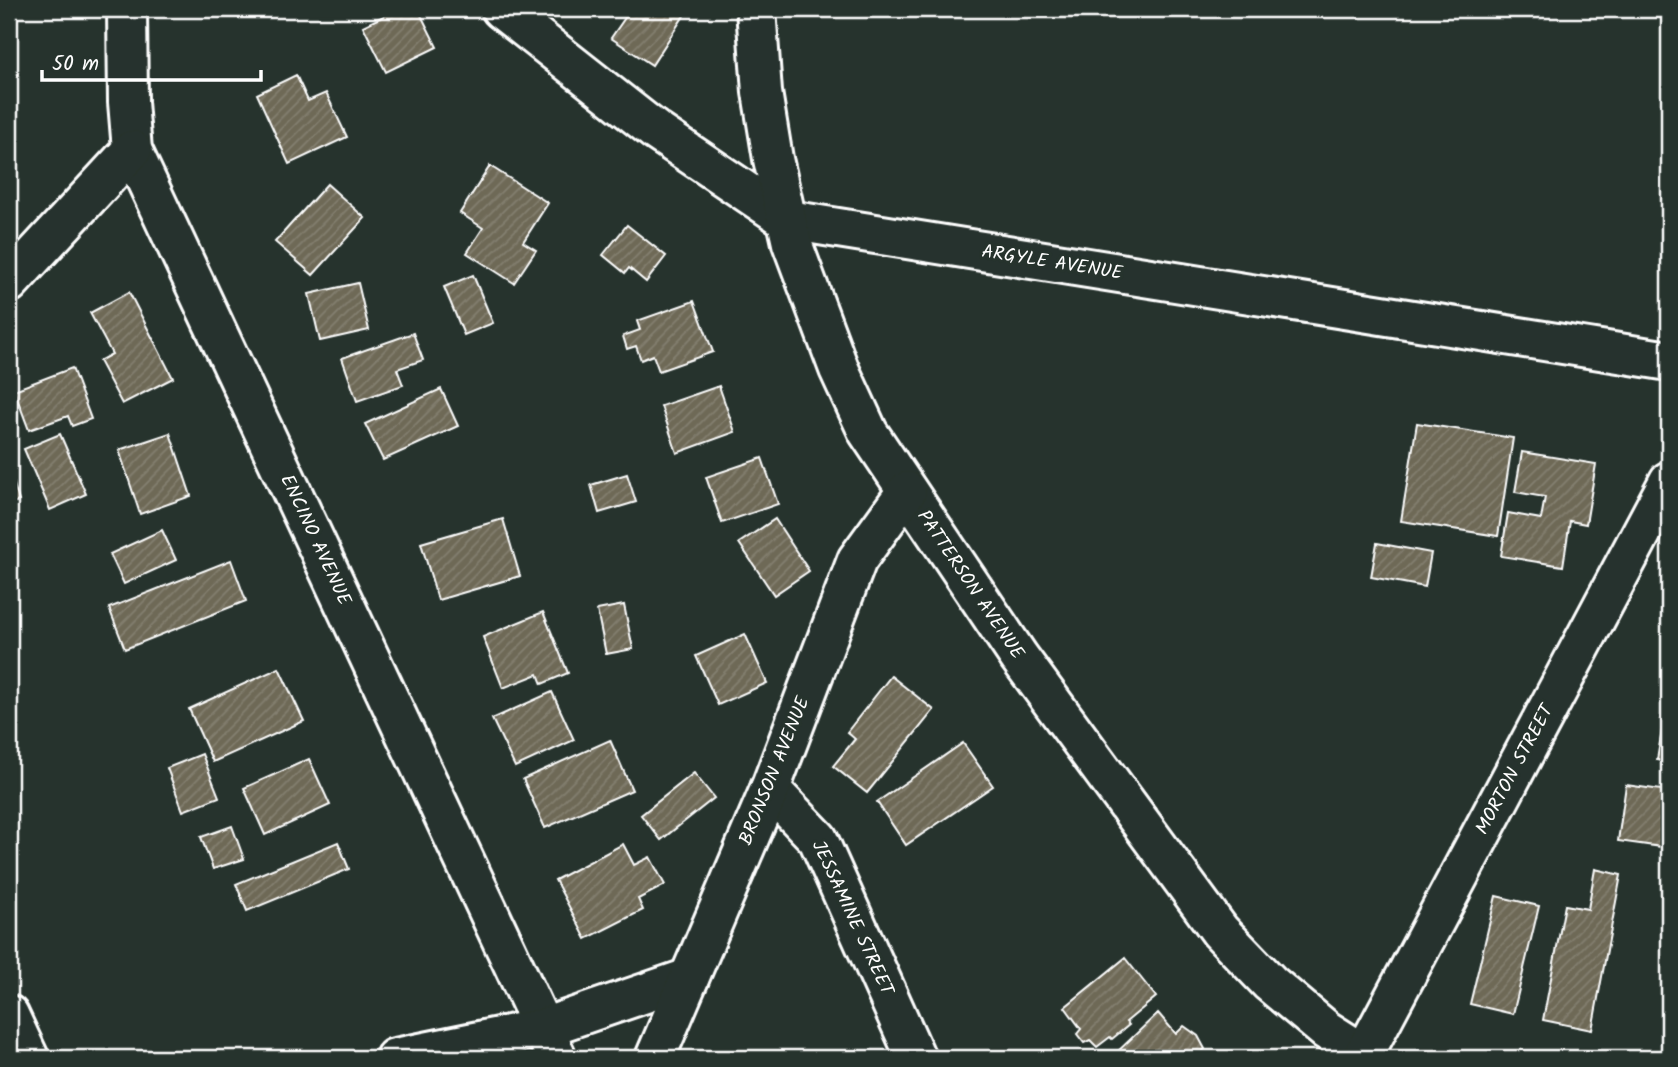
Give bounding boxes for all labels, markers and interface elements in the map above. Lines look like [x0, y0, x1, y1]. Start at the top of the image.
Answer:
scale bar [42, 38, 261, 82]
text: 50 m [52, 48, 99, 81]
street label: ARGYLE AVENUE [979, 237, 1126, 289]
street label: ENCINO AVENUE [272, 470, 359, 611]
street label: PATTERSON AVENUE [909, 504, 1032, 667]
street label: BRONSON AVENUE [731, 691, 819, 850]
street label: MORTON STREET [1468, 698, 1563, 841]
street label: JESSAMINE STREET [803, 836, 902, 1002]

